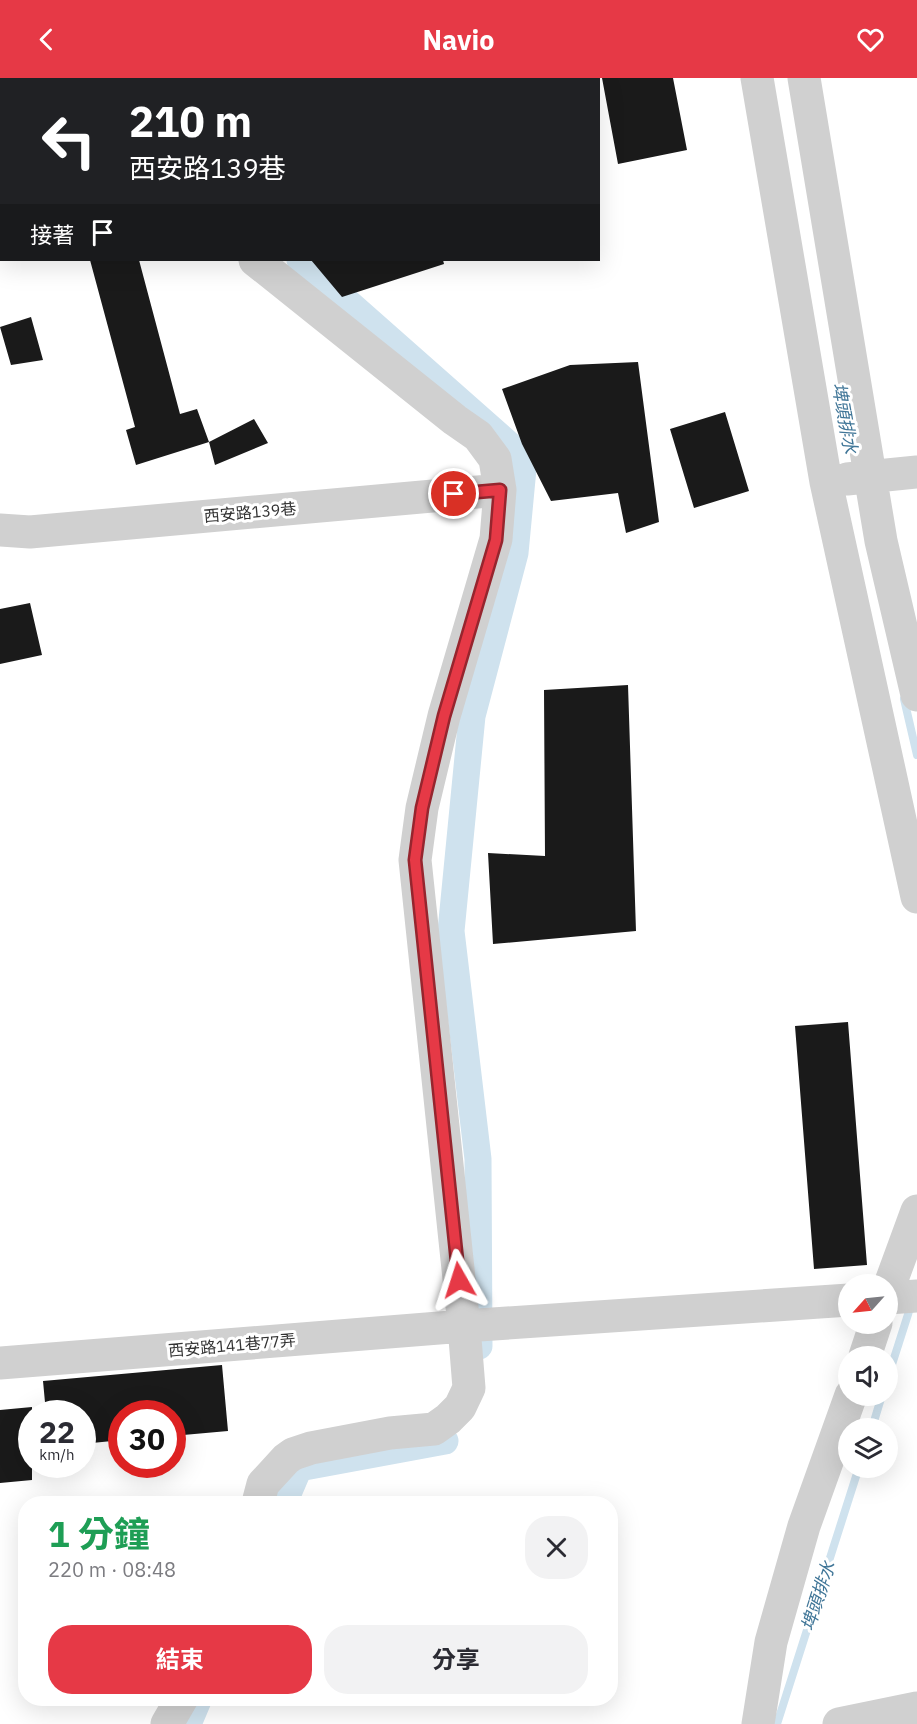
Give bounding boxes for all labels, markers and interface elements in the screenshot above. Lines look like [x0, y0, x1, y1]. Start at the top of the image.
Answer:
text: Navio [422, 22, 495, 57]
icon: back [30, 23, 63, 56]
icon: heart [854, 23, 887, 56]
text: 210 m [129, 94, 252, 149]
icon: left [30, 102, 108, 180]
text: 西安路139巷 [129, 150, 286, 185]
icon: arrive [86, 216, 119, 249]
text: 接著 [30, 220, 74, 249]
water label: 埤頭排水 [827, 381, 863, 456]
pin [428, 468, 479, 519]
icon: arrive [437, 477, 470, 510]
street label: 西安路139巷 [203, 498, 297, 526]
position arrow [427, 1248, 491, 1312]
north arrow [838, 1274, 898, 1334]
map controls [838, 1274, 898, 1478]
street label: 西安路141巷77弄 [167, 1329, 297, 1361]
button: sound [838, 1346, 898, 1406]
speed limit sign: 30 [108, 1400, 186, 1478]
text: 22 [39, 1412, 75, 1451]
button: layers [838, 1418, 898, 1478]
text: km/h [39, 1445, 75, 1464]
text: 1 分鐘 [48, 1510, 150, 1557]
button: close [525, 1516, 588, 1579]
text: 220 m · 08:48 [48, 1556, 176, 1583]
water label: 埤頭排水 [796, 1557, 840, 1634]
button: 結束 [48, 1625, 312, 1694]
button: 分享 [324, 1625, 588, 1694]

